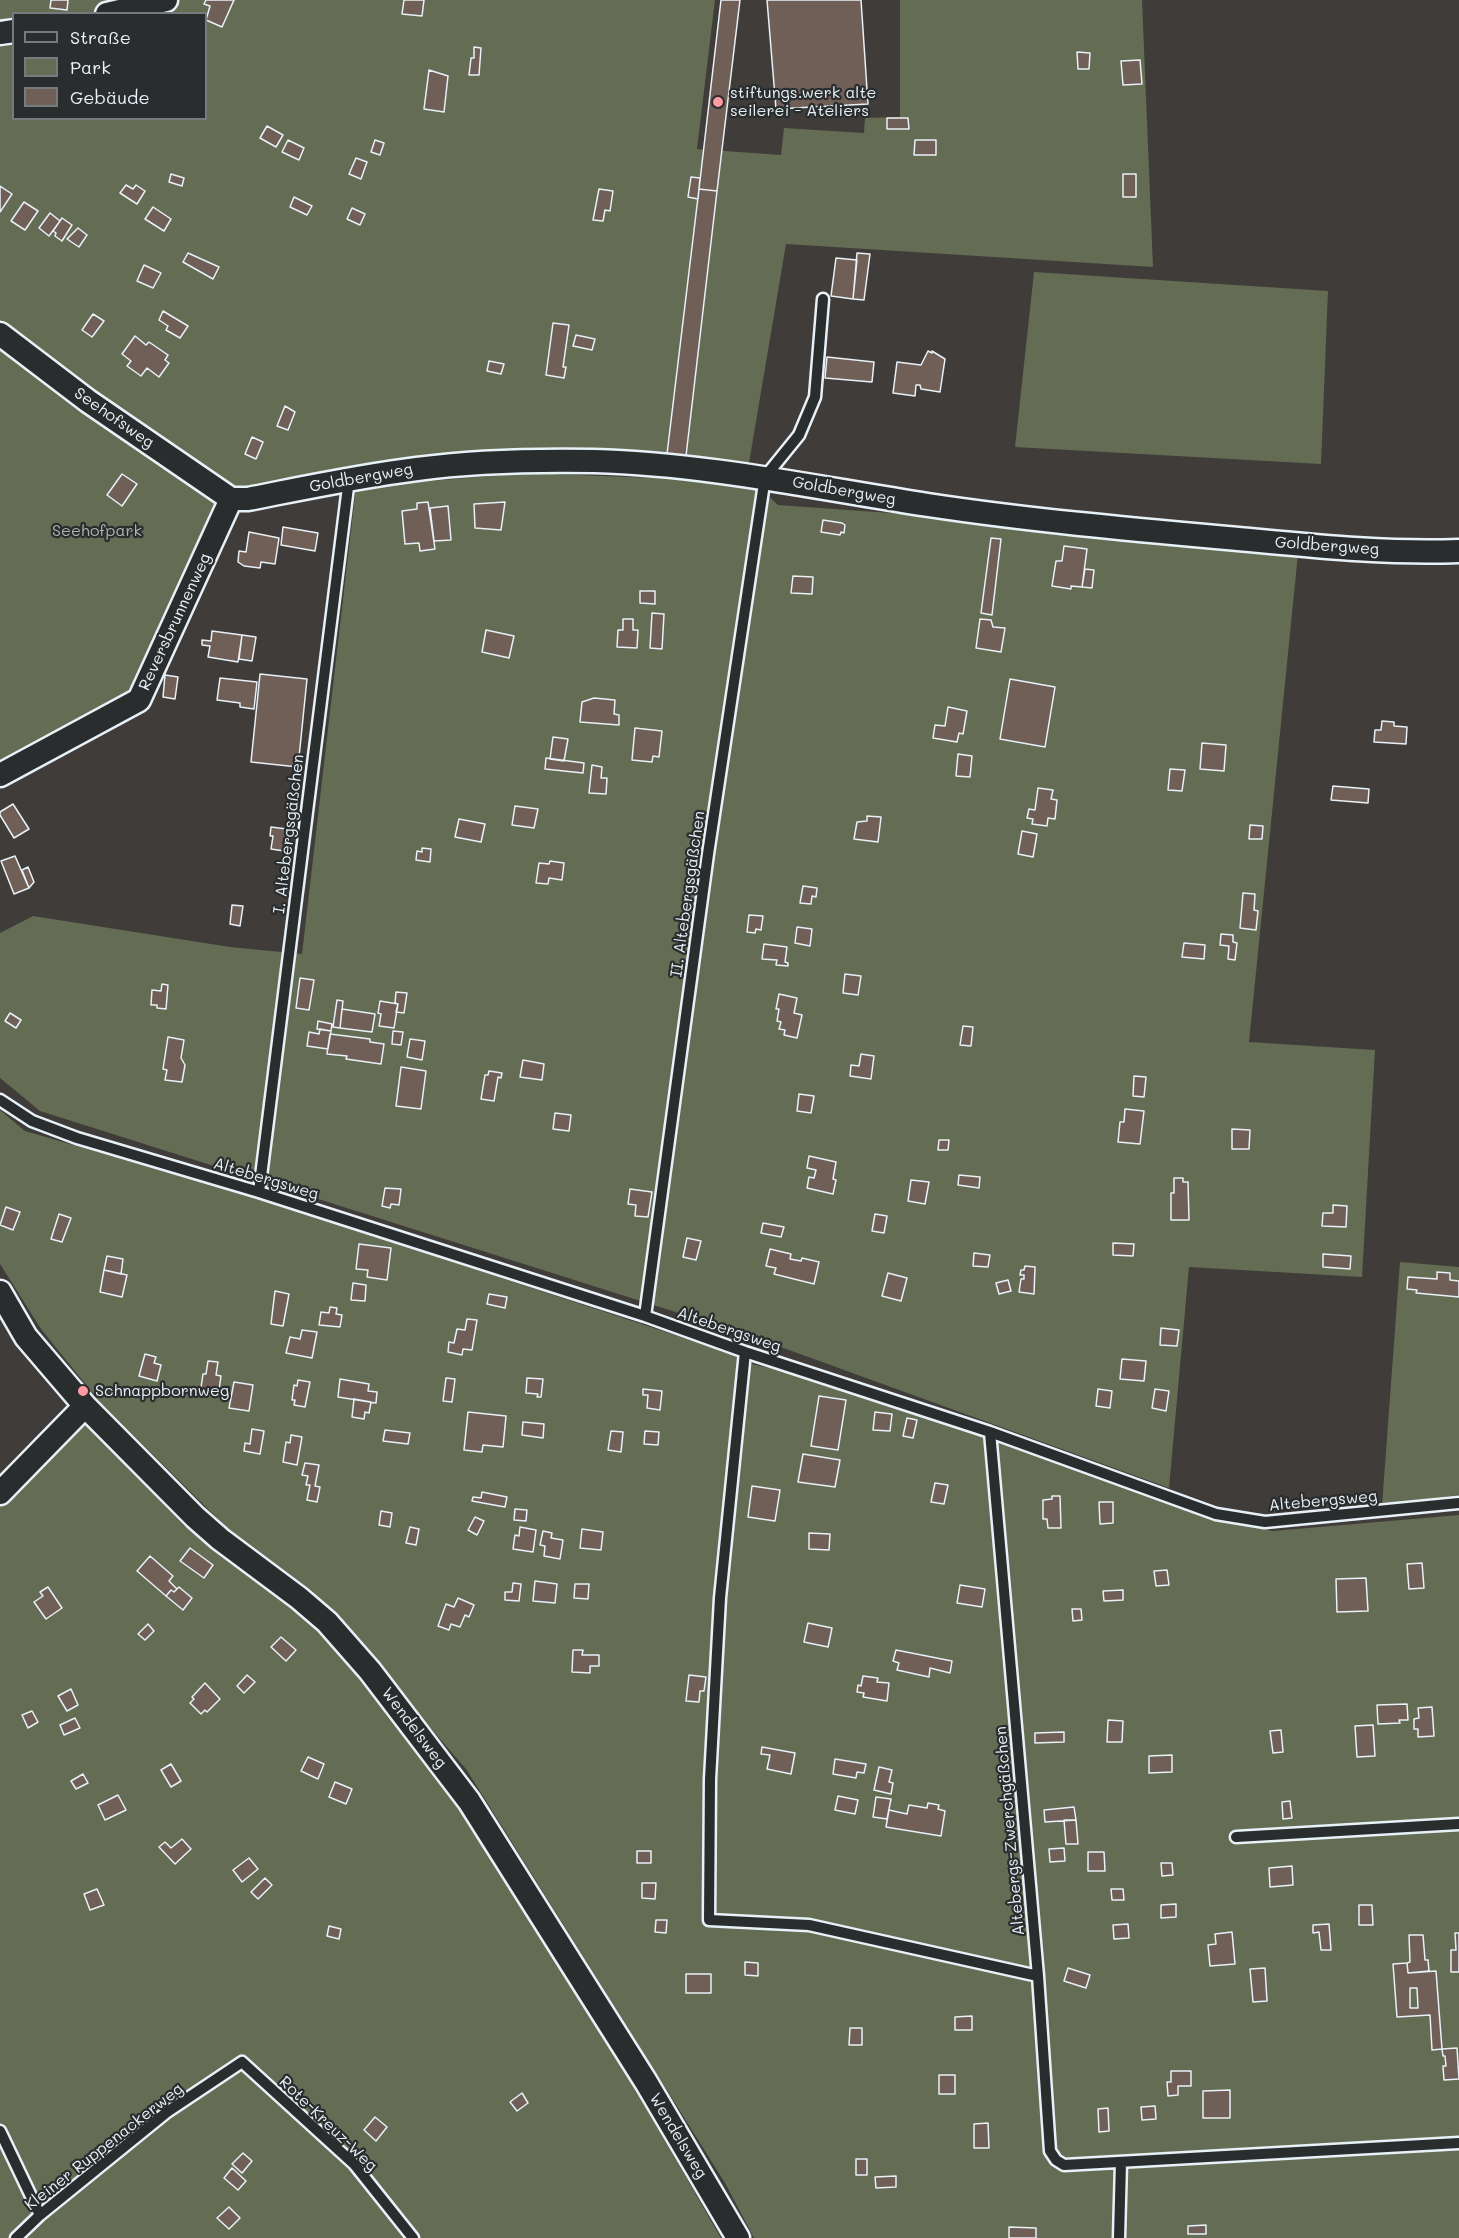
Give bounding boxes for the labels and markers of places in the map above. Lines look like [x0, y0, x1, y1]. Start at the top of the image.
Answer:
place label: stiftungs.werk alte seilerei - Ateliers [730, 83, 876, 121]
marker: stiftungs.werk alte seilerei - Ateliers [711, 95, 725, 109]
place label: Schnappbornweg [95, 1381, 229, 1401]
marker: Schnappbornweg [76, 1384, 90, 1398]

